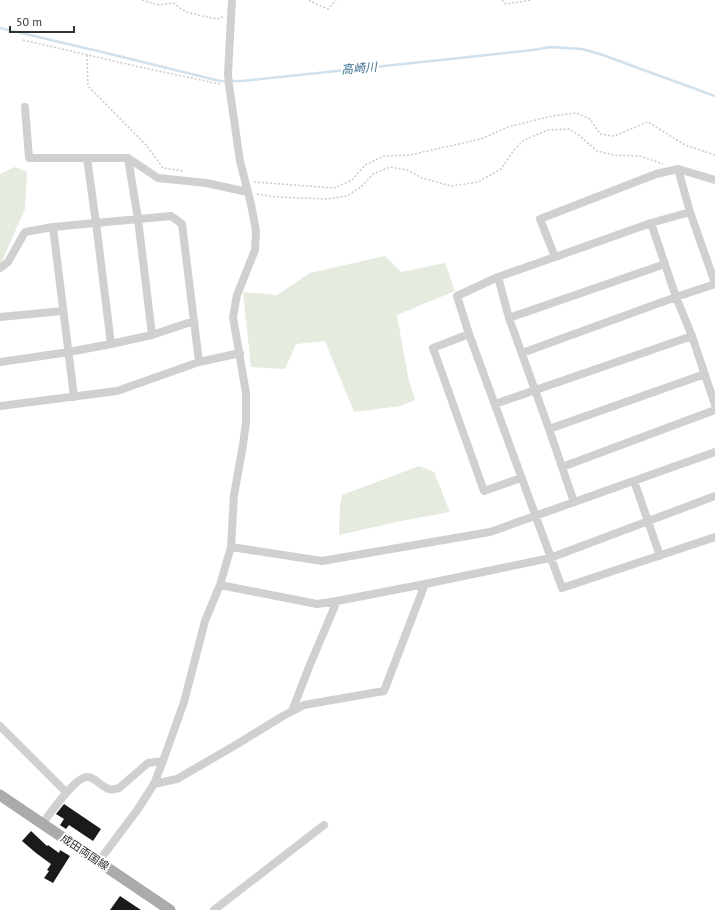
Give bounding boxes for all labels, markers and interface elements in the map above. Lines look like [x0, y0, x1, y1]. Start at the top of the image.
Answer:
scale bar [10, 8, 74, 34]
text: 50 m [16, 14, 42, 29]
water label: 高崎川 [340, 59, 380, 77]
street label: 成田両国線 [58, 831, 112, 873]

